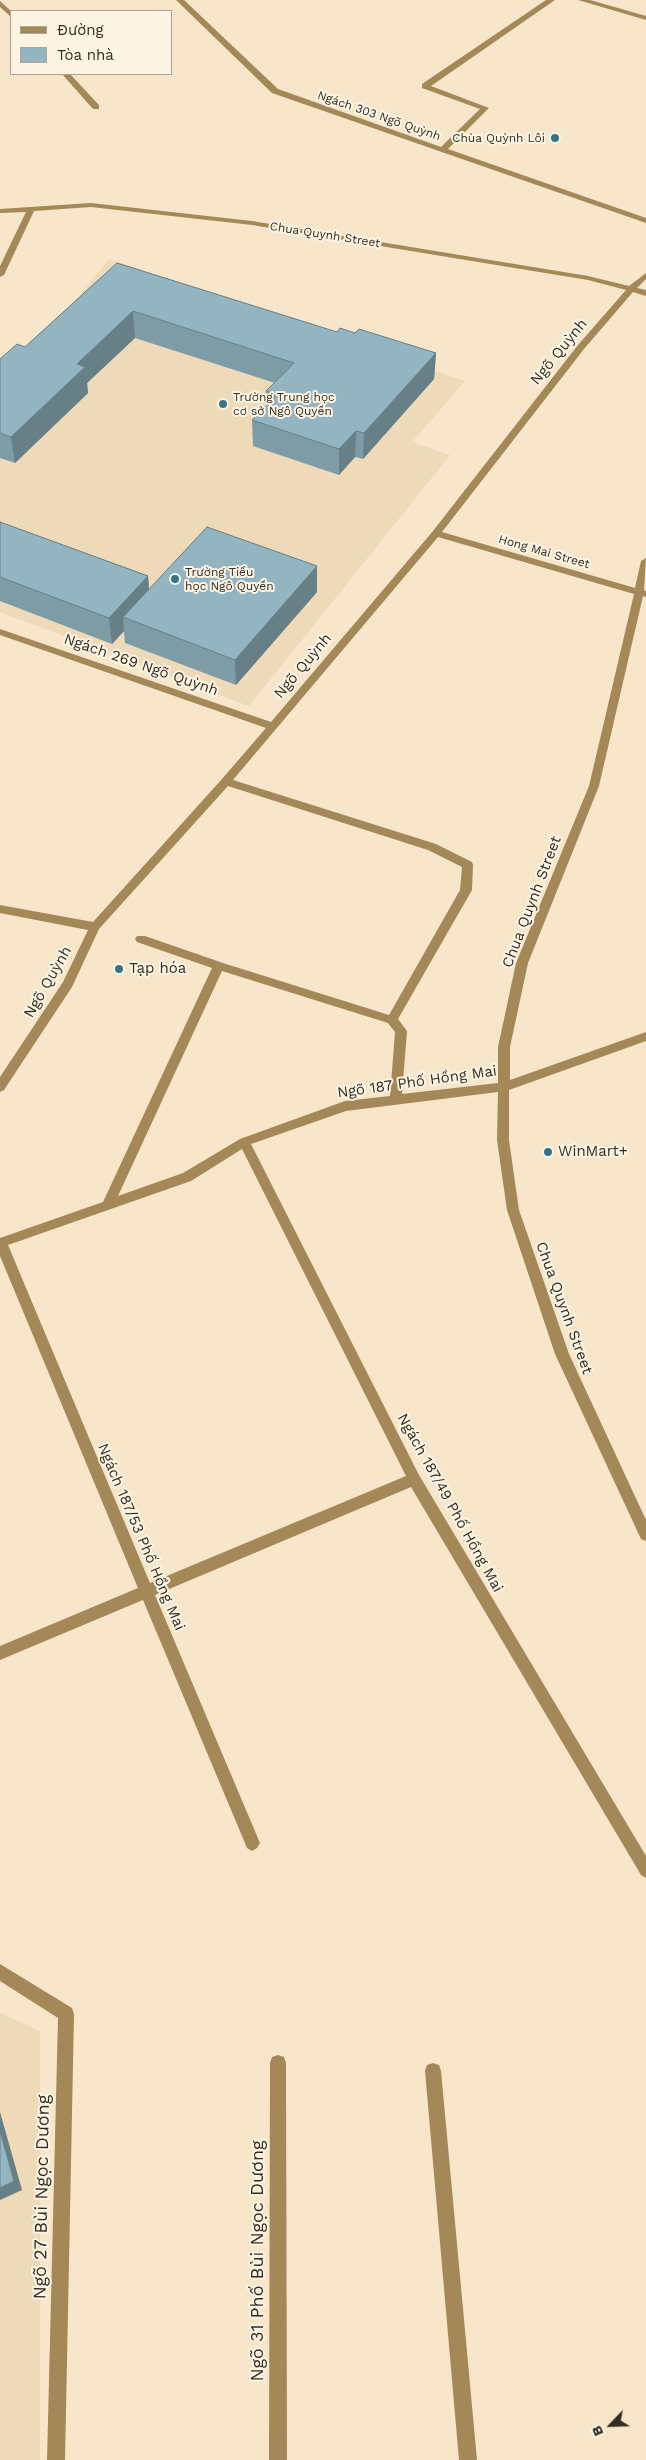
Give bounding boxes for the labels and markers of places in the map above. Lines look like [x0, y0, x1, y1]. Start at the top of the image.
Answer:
place label: Chùa Quỳnh Lôi [452, 131, 545, 145]
marker: Chùa Quỳnh Lôi [549, 132, 561, 144]
place label: Trường Trung học cơ sở Ngô Quyền [233, 390, 335, 418]
marker: Trường Trung học cơ sở Ngô Quyền [217, 398, 229, 410]
place label: Trường Tiểu học Ngô Quyền [185, 565, 274, 593]
marker: Trường Tiểu học Ngô Quyền [169, 573, 181, 585]
place label: Tạp hóa [129, 960, 186, 978]
marker: Tạp hóa [113, 963, 125, 975]
place label: WinMart+ [558, 1143, 628, 1161]
marker: WinMart+ [542, 1146, 554, 1158]

